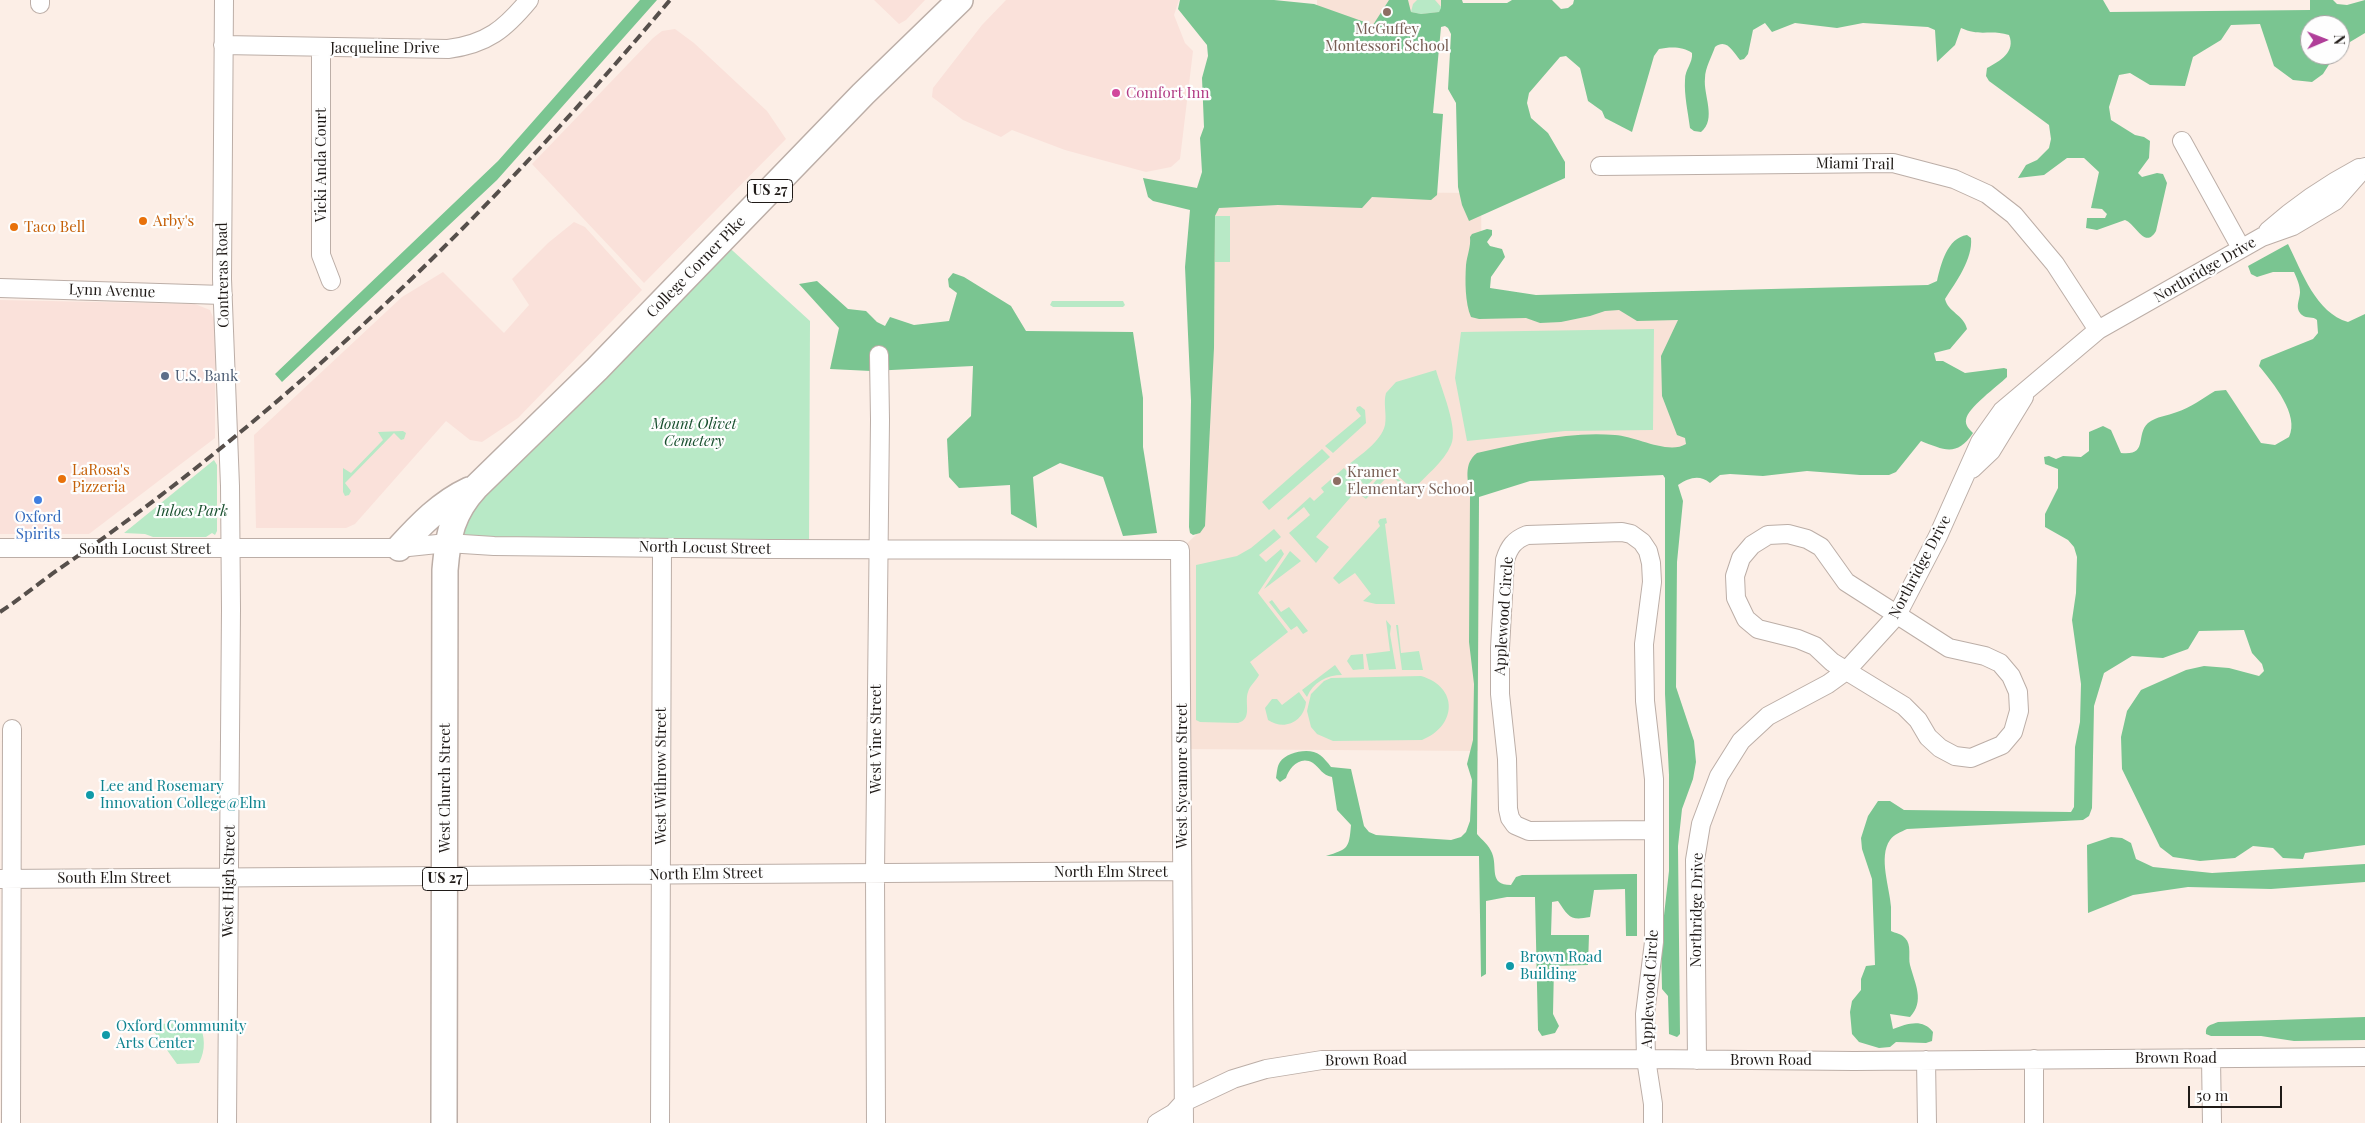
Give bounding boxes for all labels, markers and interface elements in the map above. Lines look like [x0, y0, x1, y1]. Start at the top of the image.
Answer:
marker: McGuffey Montessori School [1381, 6, 1393, 18]
north arrow [2300, 15, 2350, 65]
place label: McGuffey Montessori School [1325, 20, 1449, 55]
text: N [2330, 35, 2349, 45]
street label: Jacqueline Drive [330, 39, 440, 57]
place label: Comfort Inn [1126, 84, 1210, 102]
marker: Comfort Inn [1110, 87, 1122, 99]
street label: Vicki Anda Court [312, 108, 330, 222]
street label: Miami Trail [1816, 154, 1894, 174]
road number: US 27 [748, 180, 792, 202]
place label: Arby's [153, 212, 194, 230]
street label: College Corner Pike [643, 212, 749, 322]
marker: Arby's [137, 215, 149, 227]
place label: Taco Bell [24, 218, 85, 236]
marker: Taco Bell [8, 221, 20, 233]
street label: Contreras Road [213, 222, 233, 328]
street label: Northridge Drive [2151, 233, 2259, 307]
street label: Lynn Avenue [68, 280, 156, 302]
place label: U.S. Bank [175, 367, 238, 385]
marker: U.S. Bank [159, 370, 171, 382]
park label: Mount Olivet Cemetery [651, 415, 737, 450]
place label: LaRosa's Pizzeria [72, 461, 130, 496]
place label: Kramer Elementary School [1347, 463, 1473, 498]
marker: LaRosa's Pizzeria [56, 473, 68, 485]
marker: Kramer Elementary School [1331, 475, 1343, 487]
marker: Oxford Spirits [32, 494, 44, 506]
park label: Inloes Park [156, 502, 228, 520]
place label: Oxford Spirits [15, 508, 61, 543]
street label: Northridge Drive [1885, 512, 1955, 622]
street label: North Locust Street [639, 538, 771, 558]
street label: South Locust Street [79, 540, 211, 558]
street label: Applewood Circle [1491, 556, 1517, 676]
street label: West Vine Street [867, 684, 885, 794]
street label: West Sycamore Street [1173, 703, 1191, 849]
street label: West Withrow Street [652, 707, 670, 845]
street label: West Church Street [436, 723, 454, 853]
place label: Lee and Rosemary Innovation College@Elm [100, 777, 266, 812]
marker: Lee and Rosemary Innovation College@Elm [84, 789, 96, 801]
street label: West High Street [219, 825, 239, 937]
street label: Northridge Drive [1687, 852, 1707, 968]
street label: North Elm Street [1054, 863, 1168, 881]
street label: North Elm Street [649, 864, 763, 884]
road number: US 27 [422, 868, 468, 891]
street label: South Elm Street [57, 869, 171, 887]
street label: Applewood Circle [1638, 929, 1662, 1049]
place label: Brown Road Building [1520, 948, 1602, 983]
marker: Brown Road Building [1504, 960, 1516, 972]
place label: Oxford Community Arts Center [116, 1017, 247, 1052]
marker: Oxford Community Arts Center [100, 1029, 112, 1041]
street label: Brown Road [2135, 1049, 2217, 1067]
street label: Brown Road [1325, 1050, 1407, 1070]
street label: Brown Road [1730, 1051, 1812, 1069]
scale bar [2190, 1076, 2284, 1108]
text: 50 m [2196, 1085, 2228, 1105]

